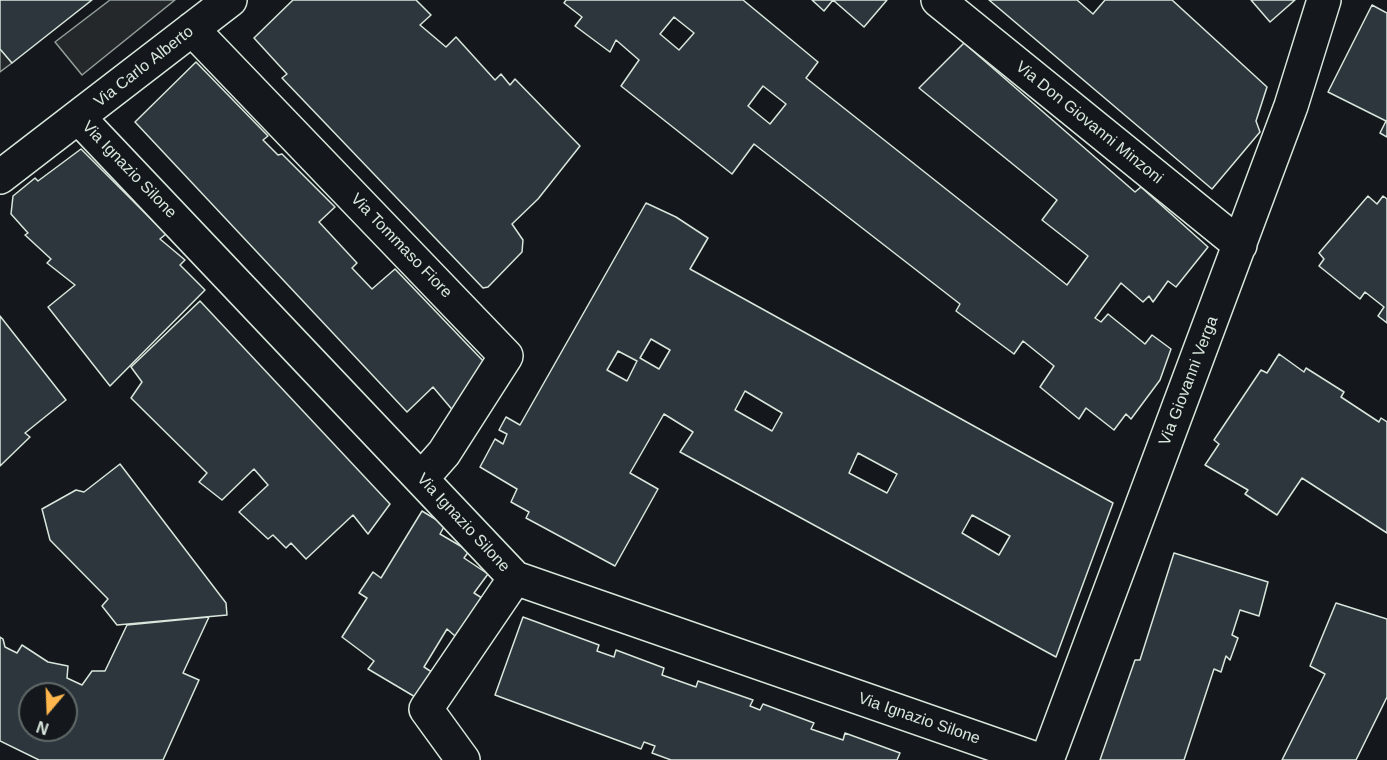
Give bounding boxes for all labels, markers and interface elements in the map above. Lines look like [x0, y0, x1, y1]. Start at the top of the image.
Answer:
street label: Via Carlo Alberto [91, 22, 197, 112]
street label: Via Don Giovanni Minzoni [1012, 58, 1166, 188]
street label: Via Ignazio Silone [78, 117, 180, 223]
street label: Via Tommaso Fiore [346, 190, 456, 302]
street label: Via Giovanni Verga [1156, 314, 1222, 448]
street label: Via Ignazio Silone [412, 470, 514, 576]
north arrow [18, 682, 78, 742]
street label: Via Ignazio Silone [855, 689, 983, 749]
text: N [34, 718, 51, 738]

